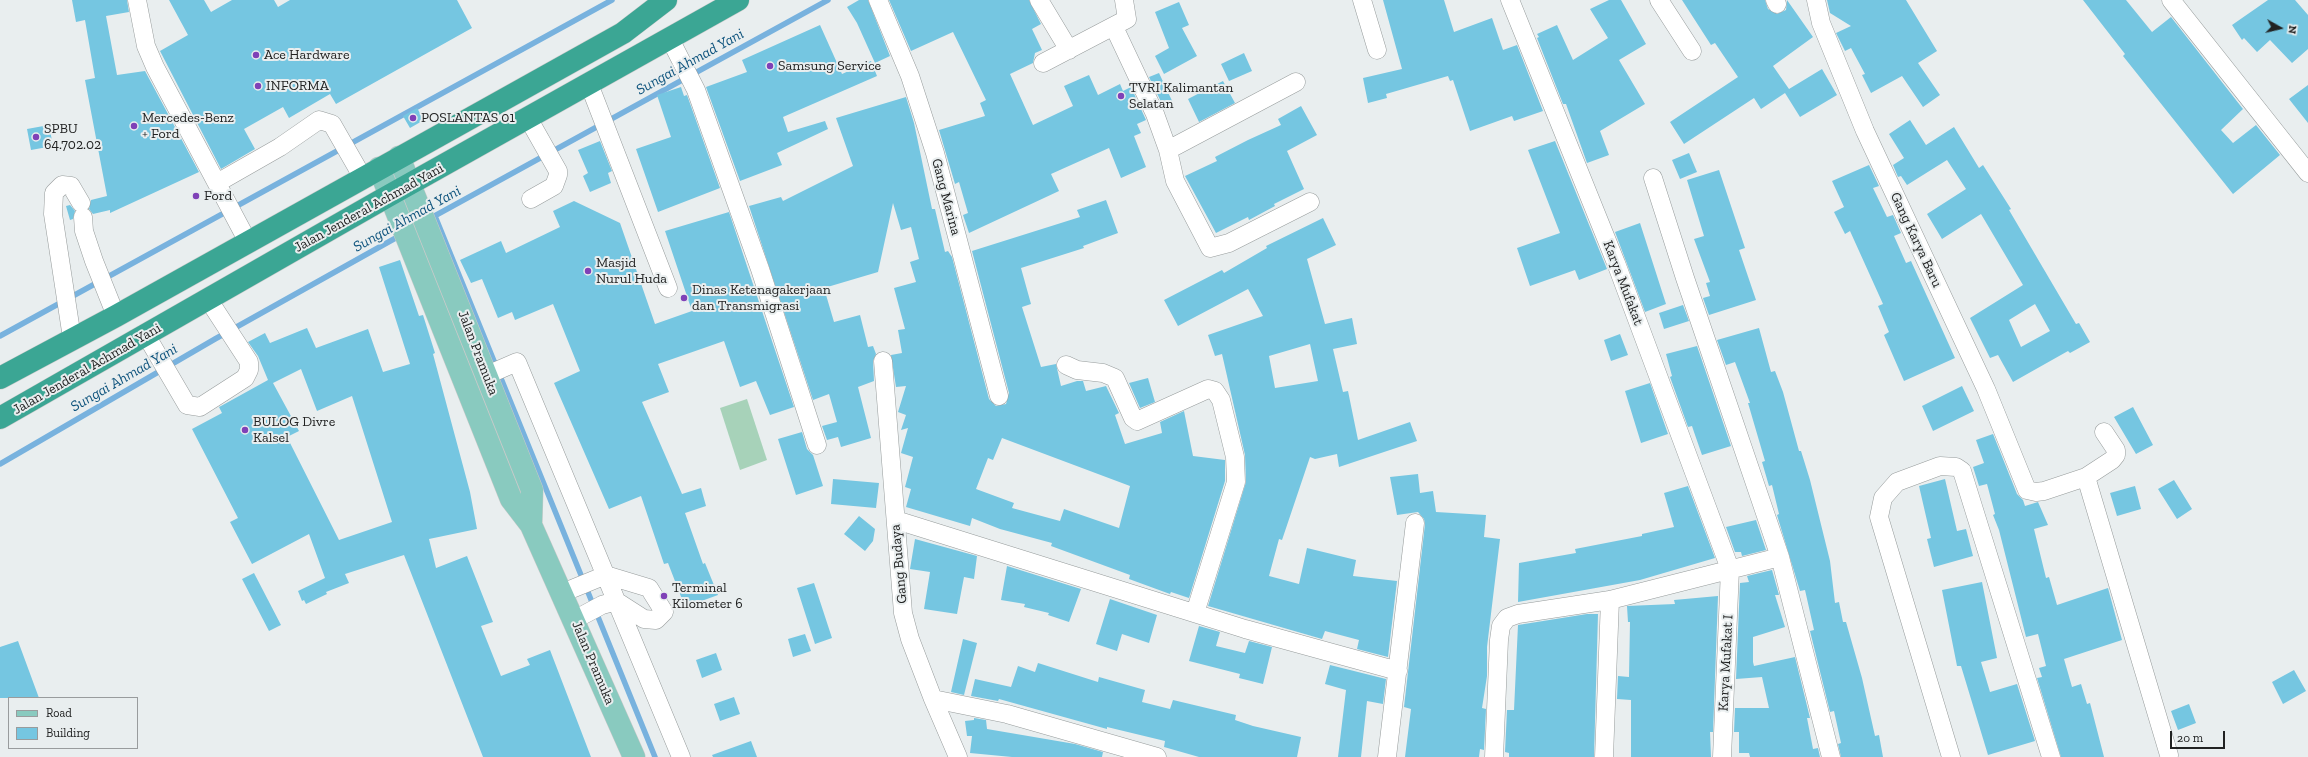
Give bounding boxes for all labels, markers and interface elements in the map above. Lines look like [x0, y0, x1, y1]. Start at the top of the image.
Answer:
north arrow [2260, 8, 2300, 48]
water label: Sungai Ahmad Yani [633, 25, 747, 99]
text: N [2285, 25, 2299, 35]
place label: Ace Hardware [264, 47, 350, 63]
marker: Ace Hardware [251, 50, 261, 60]
place label: Samsung Service [778, 58, 881, 74]
marker: Samsung Service [765, 61, 775, 71]
place label: INFORMA [266, 78, 329, 94]
place label: TVRI Kalimantan Selatan [1129, 80, 1233, 112]
marker: INFORMA [253, 81, 263, 91]
marker: TVRI Kalimantan Selatan [1116, 91, 1126, 101]
place label: Mercedes-Benz + Ford [142, 110, 234, 142]
place label: POSLANTAS 01 [421, 110, 515, 126]
marker: POSLANTAS 01 [408, 113, 418, 123]
place label: SPBU 64.702.02 [44, 121, 101, 154]
marker: Mercedes-Benz + Ford [129, 121, 139, 131]
marker: SPBU 64.702.02 [31, 132, 41, 142]
street label: Gang Marina [928, 157, 964, 237]
street label: Jalan Jenderal Achmad Yani [291, 160, 447, 256]
water label: Sungai Ahmad Yani [350, 182, 464, 256]
place label: Ford [204, 188, 232, 204]
street label: Gang Karya Baru [1887, 190, 1945, 290]
marker: Ford [191, 191, 201, 201]
street label: Karya Mufakat [1599, 238, 1647, 328]
place label: Masjid Nurul Huda [596, 255, 667, 288]
marker: Masjid Nurul Huda [583, 266, 593, 276]
place label: Dinas Ketenagakerjaan dan Transmigrasi [692, 282, 831, 314]
marker: Dinas Ketenagakerjaan dan Transmigrasi [679, 293, 689, 303]
street label: Jalan Pramuka [454, 308, 502, 398]
street label: Jalan Jenderal Achmad Yani [10, 320, 164, 418]
water label: Sungai Ahmad Yani [67, 340, 181, 416]
place label: BULOG Divre Kalsel [253, 414, 335, 446]
marker: BULOG Divre Kalsel [240, 425, 250, 435]
street label: Gang Budaya [887, 524, 911, 604]
place label: Terminal Kilometer 6 [672, 580, 743, 612]
marker: Terminal Kilometer 6 [659, 591, 669, 601]
street label: Karya Mufakat I [1715, 614, 1737, 712]
street label: Jalan Pramuka [568, 619, 618, 707]
legend [8, 697, 138, 749]
text: Road [46, 706, 72, 720]
scale bar [2172, 723, 2227, 749]
text: Building [46, 726, 90, 740]
text: 20 m [2177, 731, 2203, 745]

